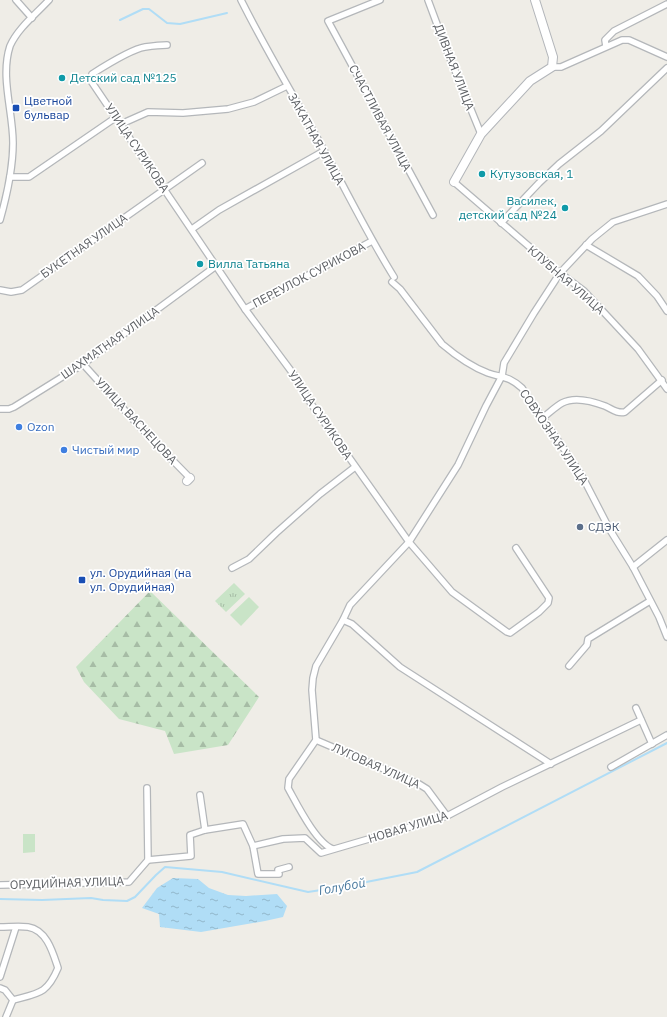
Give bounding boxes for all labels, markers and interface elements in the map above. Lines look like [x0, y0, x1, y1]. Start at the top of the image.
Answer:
street label: ДИВНАЯ УЛИЦА [431, 21, 478, 112]
street label: СЧАСТЛИВАЯ УЛИЦА [346, 62, 415, 174]
place label: Детский сад №125 [70, 70, 177, 85]
marker: Детский сад №125 [57, 73, 67, 83]
street label: ЗАКАТНАЯ УЛИЦА [285, 90, 348, 188]
place label: Цветной бульвар [24, 93, 72, 122]
street label: УЛИЦА СУРИКОВА [102, 100, 173, 195]
marker: Цветной бульвар [11, 103, 21, 113]
place label: Кутузовская, 1 [490, 166, 574, 181]
marker: Кутузовская, 1 [477, 169, 487, 179]
place label: Василек, детский сад №24 [459, 193, 557, 222]
marker: Василек, детский сад №24 [560, 203, 570, 213]
street label: БУКЕТНАЯ УЛИЦА [37, 210, 130, 281]
street label: ПЕРЕУЛОК СУРИКОВА [250, 238, 368, 311]
street label: КЛУБНАЯ УЛИЦА [525, 242, 608, 317]
place label: Вилла Татьяна [208, 256, 290, 271]
marker: Вилла Татьяна [195, 259, 205, 269]
street label: ШАХМАТНАЯ УЛИЦА [58, 303, 162, 382]
street label: УЛИЦА СУРИКОВА [285, 367, 356, 462]
street label: УЛИЦА ВАСНЕЦОВА [92, 374, 181, 467]
street label: СОВХОЗНАЯ УЛИЦА [517, 386, 592, 488]
place label: Ozon [27, 419, 54, 434]
marker: Ozon [14, 422, 24, 432]
place label: Чистый мир [72, 442, 140, 457]
marker: Чистый мир [59, 445, 69, 455]
place label: СДЭК [588, 519, 620, 534]
marker: СДЭК [575, 522, 585, 532]
place label: ул. Орудийная (на ул. Орудийная) [90, 565, 192, 594]
marker: ул. Орудийная (на ул. Орудийная) [77, 575, 87, 585]
street label: ЛУГОВАЯ УЛИЦА [330, 739, 423, 792]
street label: НОВАЯ УЛИЦА [366, 807, 450, 846]
street label: ОРУДИЙНАЯ УЛИЦА [10, 873, 125, 892]
water label: Голубой [317, 874, 367, 899]

